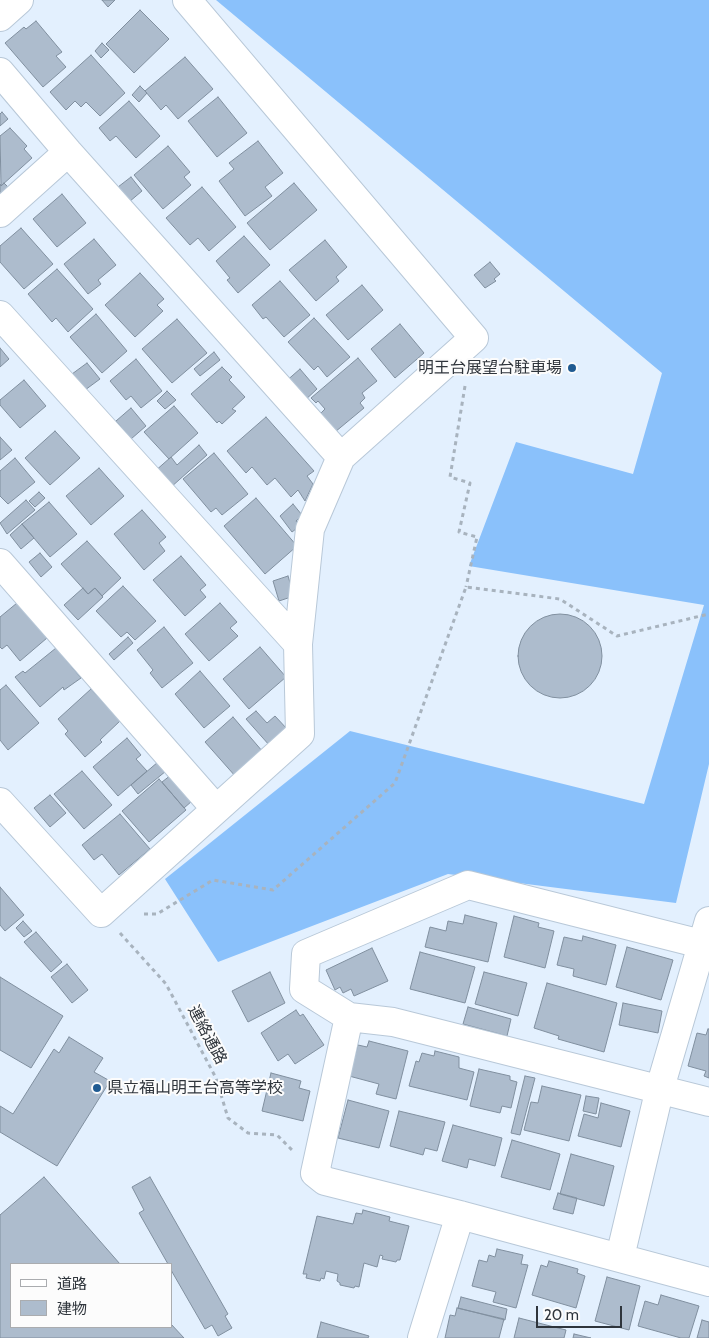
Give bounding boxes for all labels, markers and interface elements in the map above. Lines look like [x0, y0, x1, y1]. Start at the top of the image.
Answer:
place label: 明王台展望台駐車場 [418, 358, 562, 378]
marker: 明王台展望台駐車場 [566, 362, 578, 374]
street label: 連絡通路 [184, 1002, 230, 1068]
place label: 県立福山明王台高等学校 [107, 1078, 283, 1098]
marker: 県立福山明王台高等学校 [91, 1082, 103, 1094]
legend [10, 1263, 172, 1328]
text: 道路 [57, 1275, 87, 1293]
scale bar [539, 1296, 625, 1328]
text: 建物 [57, 1300, 87, 1318]
text: 20 m [544, 1306, 579, 1324]

